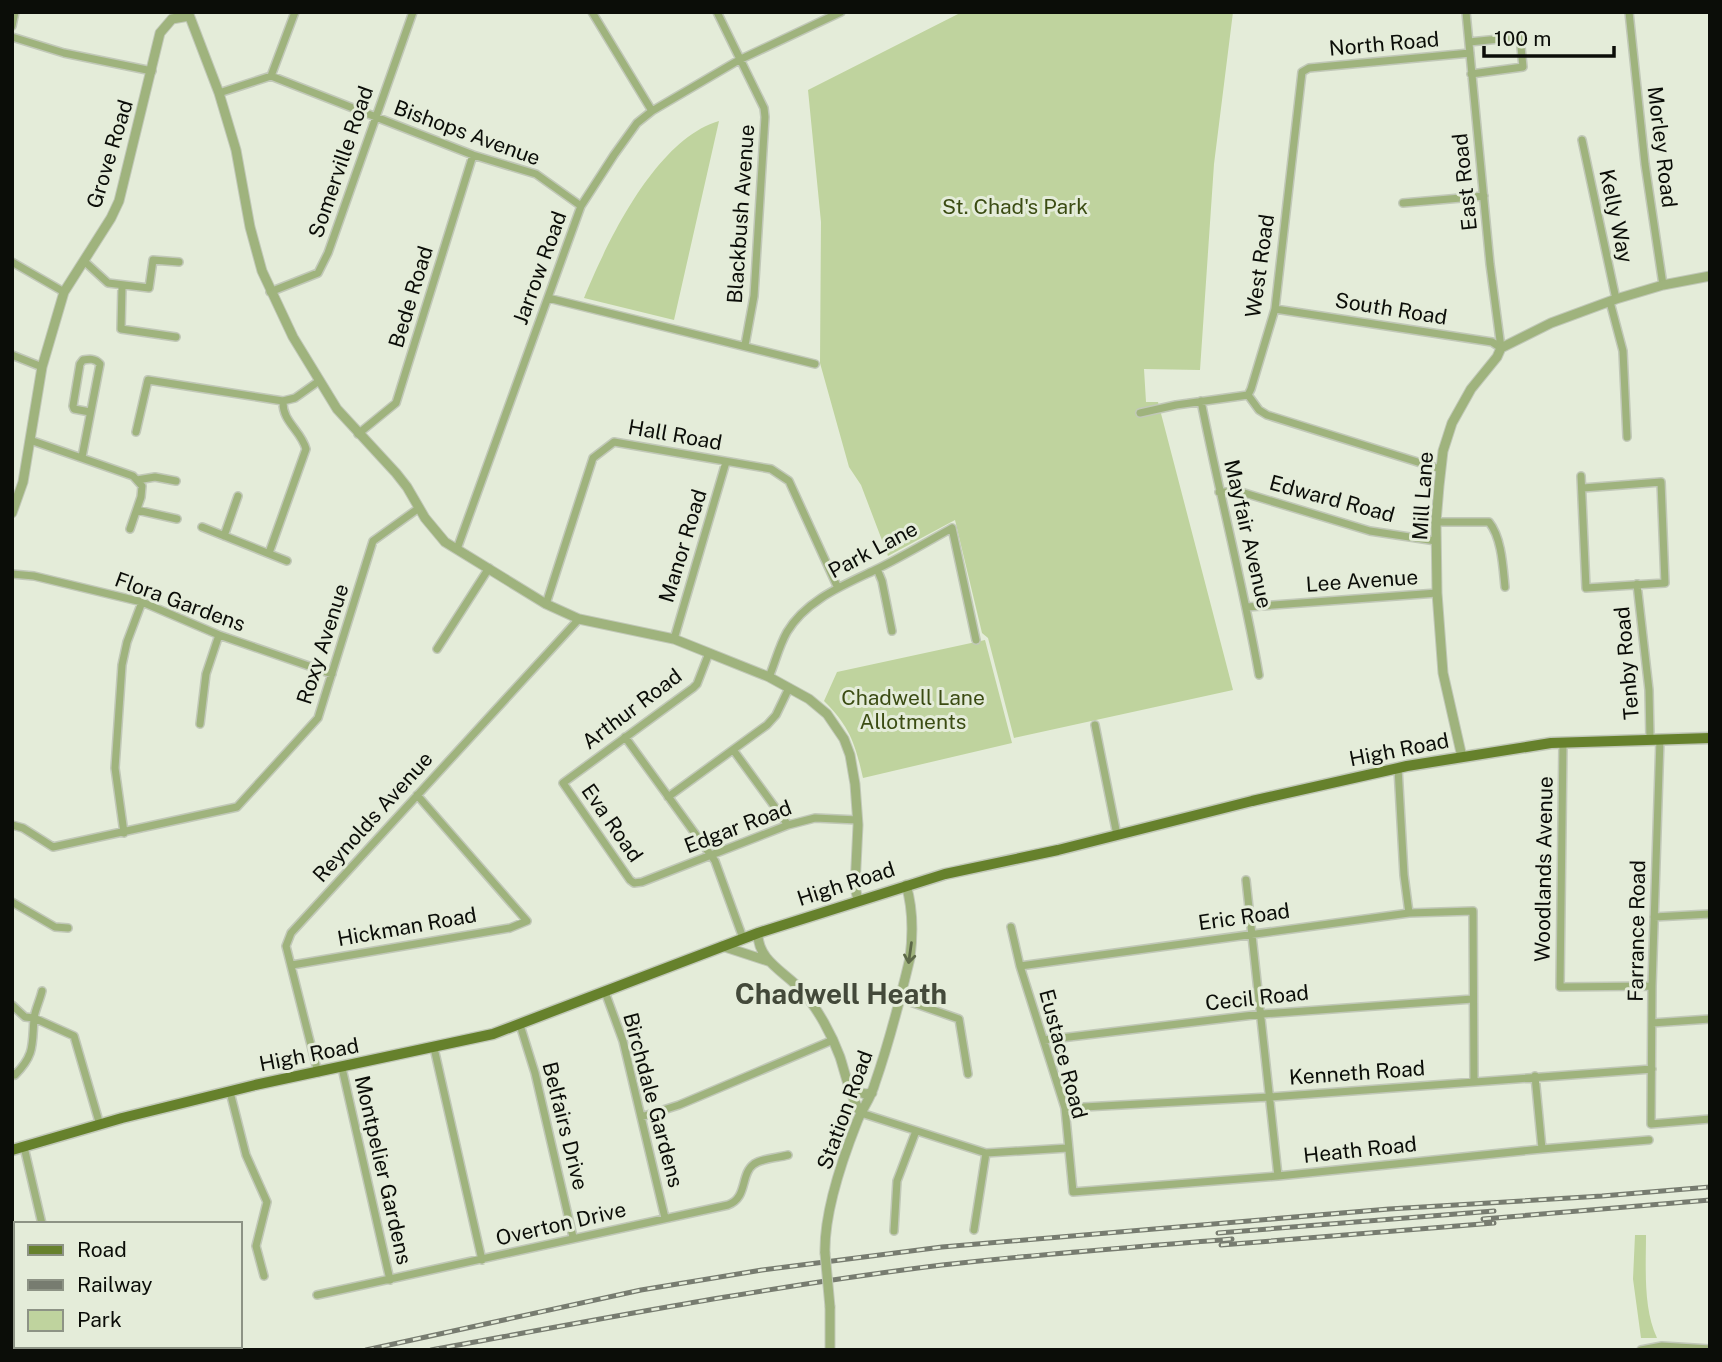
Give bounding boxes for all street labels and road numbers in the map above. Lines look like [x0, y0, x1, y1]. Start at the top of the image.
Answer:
street label: North Road [1328, 26, 1440, 61]
street label: Somerville Road [303, 83, 378, 241]
street label: Morley Road [1643, 85, 1682, 209]
street label: Bishops Avenue [390, 94, 544, 171]
street label: Grove Road [81, 97, 138, 211]
street label: Blackbush Avenue [722, 123, 759, 304]
street label: East Road [1447, 132, 1482, 232]
street label: Kelly Way [1594, 167, 1639, 265]
street label: Jarrow Road [507, 208, 572, 328]
street label: West Road [1240, 213, 1279, 319]
street label: Bede Road [383, 243, 438, 351]
street label: South Road [1333, 287, 1449, 330]
street label: Hall Road [626, 414, 724, 455]
street label: Mill Lane [1407, 451, 1438, 541]
street label: Mayfair Avenue [1219, 457, 1278, 611]
street label: Edward Road [1267, 470, 1397, 527]
street label: Manor Road [653, 486, 712, 606]
street label: Park Lane [824, 516, 922, 583]
street label: Lee Avenue [1305, 564, 1419, 597]
street label: Flora Gardens [112, 566, 249, 637]
street label: Roxy Avenue [291, 580, 354, 707]
street label: Tenby Road [1609, 605, 1644, 721]
street label: Arthur Road [577, 663, 687, 754]
street label: High Road [1347, 728, 1451, 771]
street label: Reynolds Avenue [307, 746, 438, 887]
street label: Woodlands Avenue [1529, 776, 1558, 962]
street label: Eva Road [576, 779, 648, 867]
street label: Edgar Road [681, 795, 795, 858]
street label: High Road [794, 856, 898, 911]
street label: Farrance Road [1623, 860, 1650, 1002]
street label: Eric Road [1196, 898, 1291, 935]
street label: Hickman Road [335, 902, 479, 951]
street label: Cecil Road [1204, 980, 1310, 1015]
street label: Eustace Road [1034, 986, 1093, 1121]
street label: Birchdale Gardens [618, 1010, 689, 1190]
street label: High Road [257, 1033, 361, 1076]
street label: Station Road [811, 1047, 878, 1173]
street label: Kenneth Road [1288, 1055, 1426, 1090]
street label: Belfairs Drive [537, 1059, 593, 1193]
street label: Montpelier Gardens [350, 1073, 417, 1267]
street label: Heath Road [1302, 1131, 1418, 1168]
street label: Overton Drive [493, 1196, 628, 1251]

